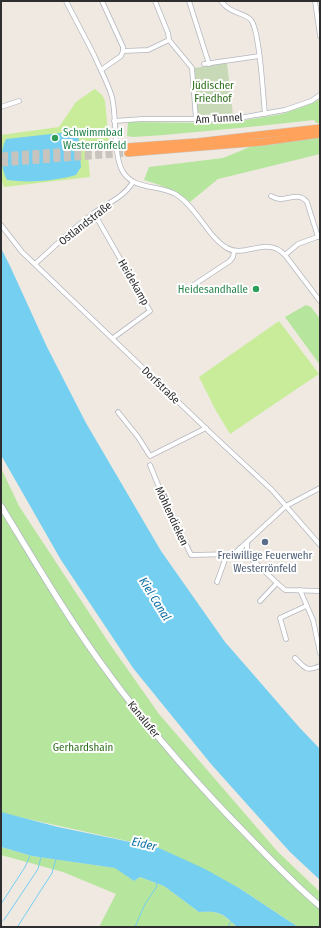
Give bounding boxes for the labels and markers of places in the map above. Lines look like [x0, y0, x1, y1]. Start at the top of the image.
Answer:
place label: Schwimmbad Westerrönfeld [63, 126, 127, 152]
marker: Schwimmbad Westerrönfeld [50, 133, 60, 143]
place label: Heidesandhalle [178, 283, 248, 296]
marker: Heidesandhalle [251, 284, 261, 294]
marker: Freiwillige Feuerwehr Westerrönfeld [260, 537, 270, 547]
place label: Freiwillige Feuerwehr Westerrönfeld [218, 549, 313, 575]

